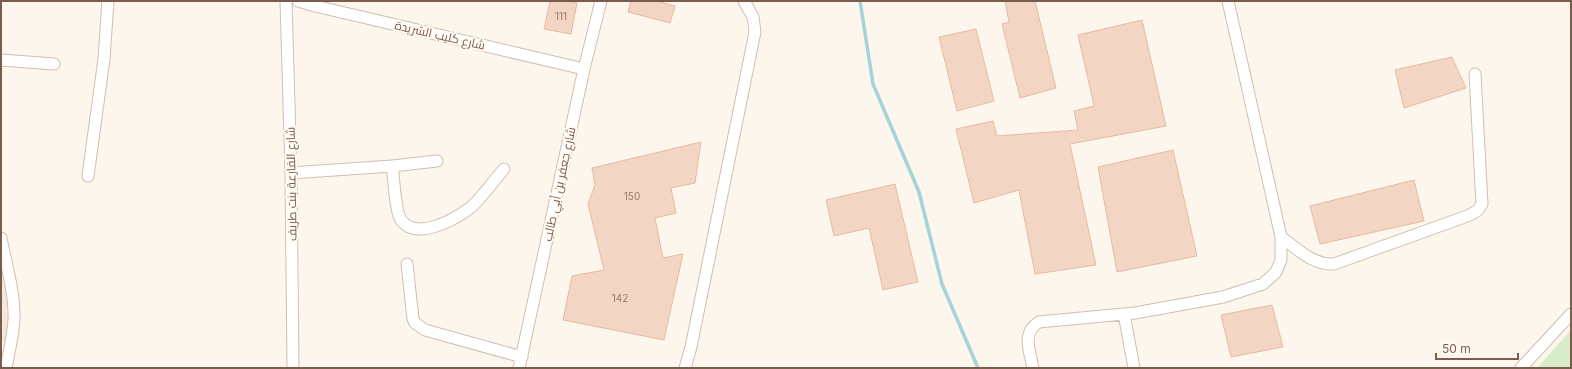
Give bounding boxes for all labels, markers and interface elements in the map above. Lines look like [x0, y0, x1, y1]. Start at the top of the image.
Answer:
house number: 111 [555, 10, 567, 22]
street label: شارع كليب الشريدة [393, 17, 487, 54]
street label: شارع جعفر بن أبي طالب [540, 125, 581, 243]
street label: شارع الفارعة بنت طريف [283, 127, 300, 241]
house number: 150 [624, 190, 640, 202]
house number: 142 [612, 292, 628, 304]
scale bar [1436, 335, 1518, 361]
text: 50 m [1442, 341, 1471, 356]

